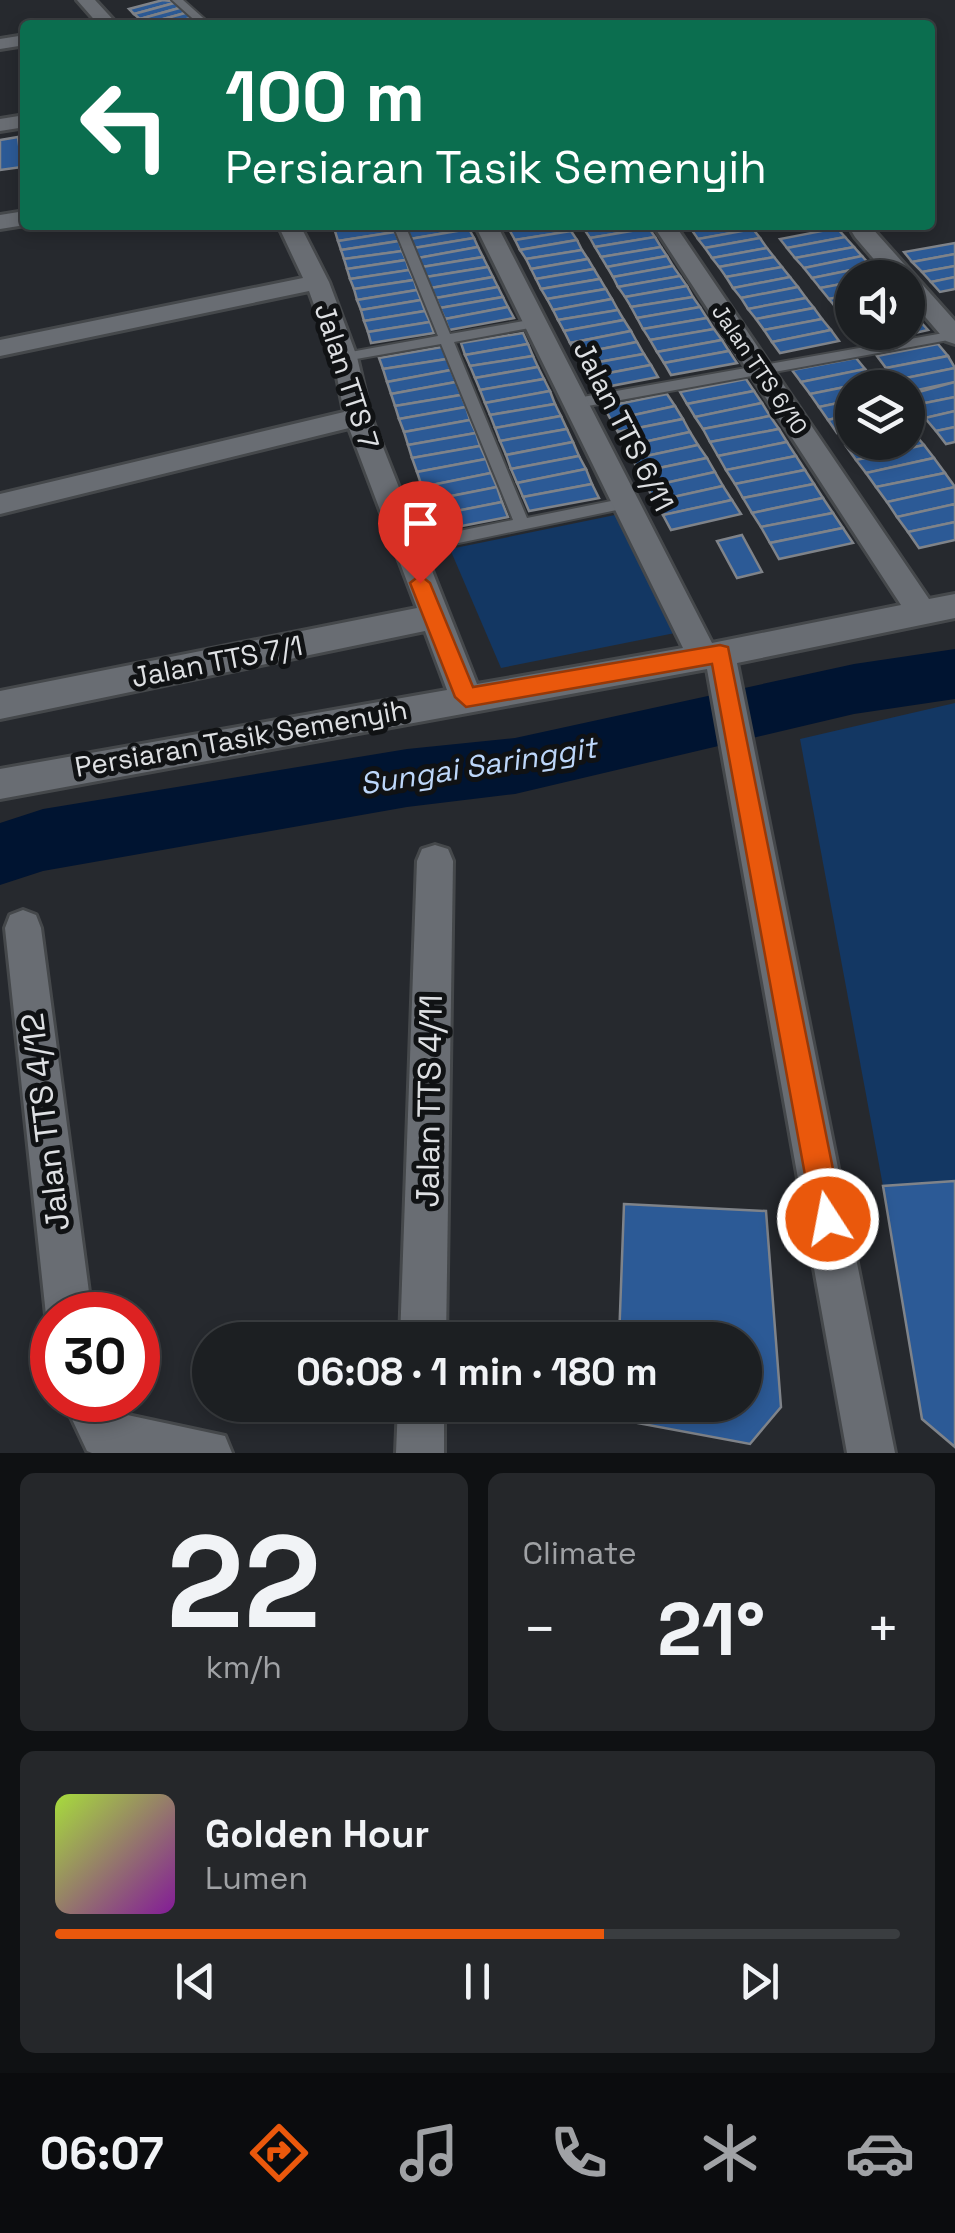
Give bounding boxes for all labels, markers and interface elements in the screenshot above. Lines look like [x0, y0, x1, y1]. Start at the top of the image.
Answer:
text: 100 m [225, 52, 425, 141]
icon: left [60, 60, 190, 190]
text: Persiaran Tasik Semenyih [225, 139, 767, 196]
map controls [835, 260, 925, 460]
button: sound [835, 260, 925, 350]
street label: Jalan TTS 6/10 [706, 298, 814, 440]
street label: Jalan TTS 7 [307, 299, 387, 453]
street label: Jalan TTS 6/11 [566, 335, 682, 517]
button: layers [835, 370, 925, 460]
pin [378, 481, 463, 584]
icon: arrive [393, 496, 448, 551]
street label: Jalan TTS 7/1 [129, 627, 305, 695]
street label: Persiaran Tasik Semenyih [72, 691, 410, 785]
water label: Sungai Saringgit [357, 727, 602, 803]
street label: Jalan TTS 4/11 [407, 994, 451, 1208]
street label: Jalan TTS 4/12 [12, 1011, 78, 1233]
position arrow [776, 1167, 880, 1271]
speed limit sign: 30 [30, 1292, 160, 1422]
text: 06:08 · 1 min · 180 m [296, 1348, 658, 1396]
text: 22 [167, 1499, 321, 1665]
text: Climate [523, 1533, 637, 1573]
text: 21° [657, 1581, 765, 1677]
text: − [523, 1594, 557, 1664]
text: + [866, 1594, 900, 1664]
text: km/h [206, 1647, 282, 1687]
text: Golden Hour [205, 1810, 429, 1858]
text: Lumen [205, 1858, 308, 1898]
icon: previous [168, 1954, 223, 2009]
icon: pause [450, 1954, 505, 2009]
icon: next [732, 1954, 787, 2009]
icon: directions [244, 2118, 314, 2188]
icon: music [394, 2118, 464, 2188]
icon: phone [544, 2118, 614, 2188]
icon: climate [695, 2118, 765, 2188]
icon: car [845, 2118, 915, 2188]
text: 06:07 [40, 2125, 164, 2182]

